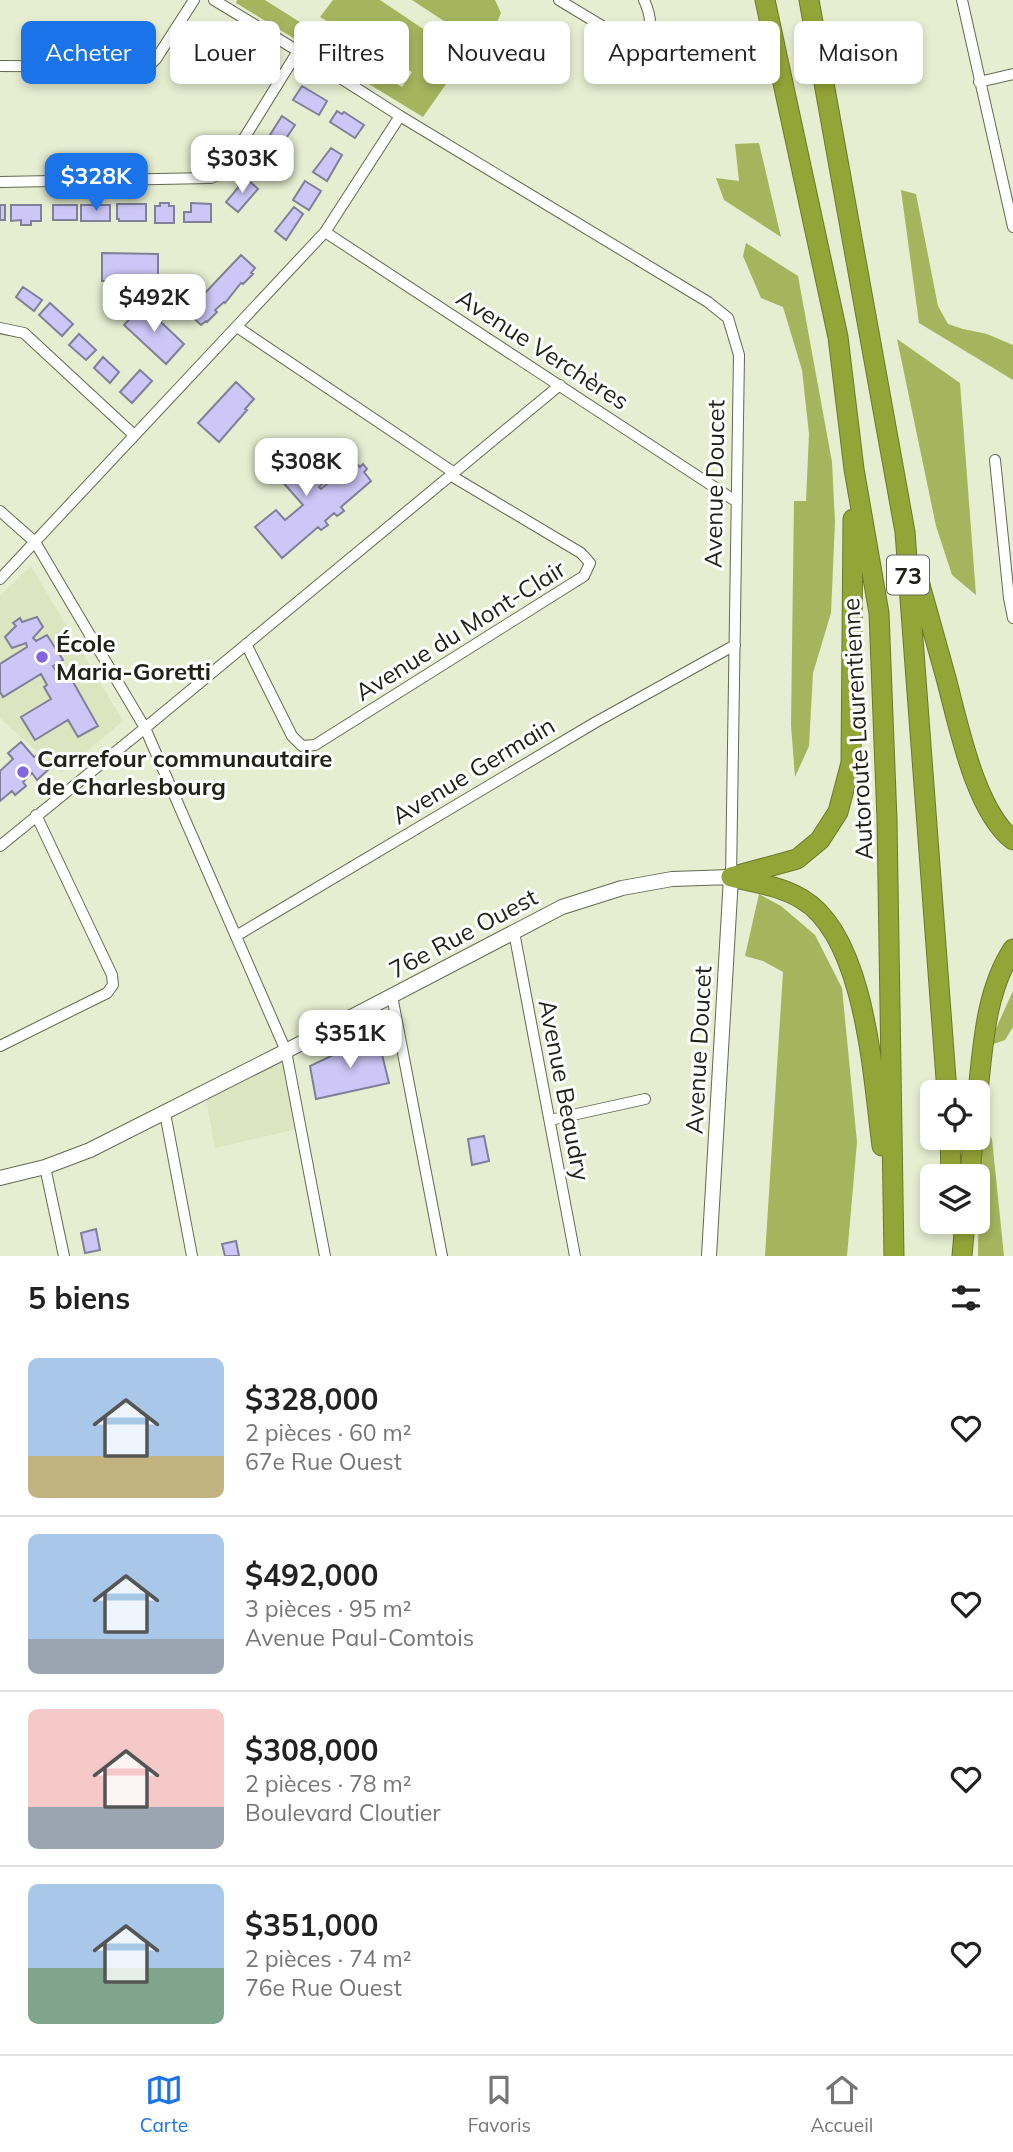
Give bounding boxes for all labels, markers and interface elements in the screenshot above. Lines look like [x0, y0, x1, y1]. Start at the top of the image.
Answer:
chip: Acheter [21, 21, 156, 84]
chip: Louer [170, 21, 280, 84]
chip: Filtres [294, 21, 409, 84]
chip: Nouveau [423, 21, 570, 84]
chip: Appartement [584, 21, 780, 84]
chip: Maison [794, 21, 923, 84]
pin: $303K [193, 136, 291, 195]
text: $303K [207, 143, 277, 172]
pin: $328K [47, 154, 145, 213]
text: $328K [61, 161, 131, 190]
pin: $492K [105, 274, 203, 334]
text: $492K [119, 282, 189, 311]
street label: Avenue Verchères [451, 282, 635, 416]
street label: Avenue Doucet [698, 400, 730, 568]
pin: $308K [257, 438, 355, 498]
text: $308K [271, 446, 341, 475]
street label: Avenue du Mont-Clair [349, 553, 571, 707]
road number: 73 [887, 555, 929, 594]
street label: Autoroute Laurentienne [835, 597, 879, 861]
place label: École Maria-Goretti [56, 628, 211, 686]
marker: École Maria-Goretti [34, 649, 50, 665]
street label: Avenue Germain [386, 710, 560, 830]
place label: Carrefour communautaire de Charlesbourg [37, 743, 333, 801]
marker: Carrefour communautaire de Charlesbourg [15, 764, 31, 780]
street label: 76e Rue Ouest [384, 881, 542, 985]
street label: Avenue Doucet [679, 965, 717, 1135]
street label: Avenue Beaudry [533, 997, 597, 1183]
pin: $351K [301, 1010, 399, 1070]
text: $351K [315, 1018, 385, 1047]
map controls [920, 1080, 990, 1234]
button: locate [920, 1080, 990, 1150]
button: layers [920, 1164, 990, 1234]
text: 5 biens [28, 1279, 130, 1317]
icon: filters [947, 1279, 985, 1317]
text: $328,000 [245, 1380, 378, 1418]
icon: home [84, 1386, 168, 1470]
icon: heart [947, 1409, 985, 1447]
text: 2 pièces · 60 m² [245, 1418, 412, 1447]
text: 67e Rue Ouest [245, 1447, 402, 1476]
text: $492,000 [245, 1556, 378, 1594]
icon: home [84, 1562, 168, 1646]
icon: heart [947, 1585, 985, 1623]
text: 3 pièces · 95 m² [245, 1594, 412, 1623]
text: Avenue Paul-Comtois [245, 1623, 474, 1652]
text: $308,000 [245, 1731, 378, 1769]
icon: home [84, 1737, 168, 1821]
icon: heart [947, 1760, 985, 1798]
text: 2 pièces · 78 m² [245, 1769, 412, 1798]
text: Boulevard Cloutier [245, 1798, 441, 1827]
text: $351,000 [245, 1906, 378, 1944]
icon: home [84, 1912, 168, 1996]
icon: heart [947, 1935, 985, 1973]
text: 2 pièces · 74 m² [245, 1944, 412, 1973]
text: 76e Rue Ouest [245, 1973, 402, 2002]
tab: Carte [140, 2071, 188, 2137]
tab: Favoris [468, 2071, 531, 2137]
tab: Accueil [810, 2071, 873, 2137]

